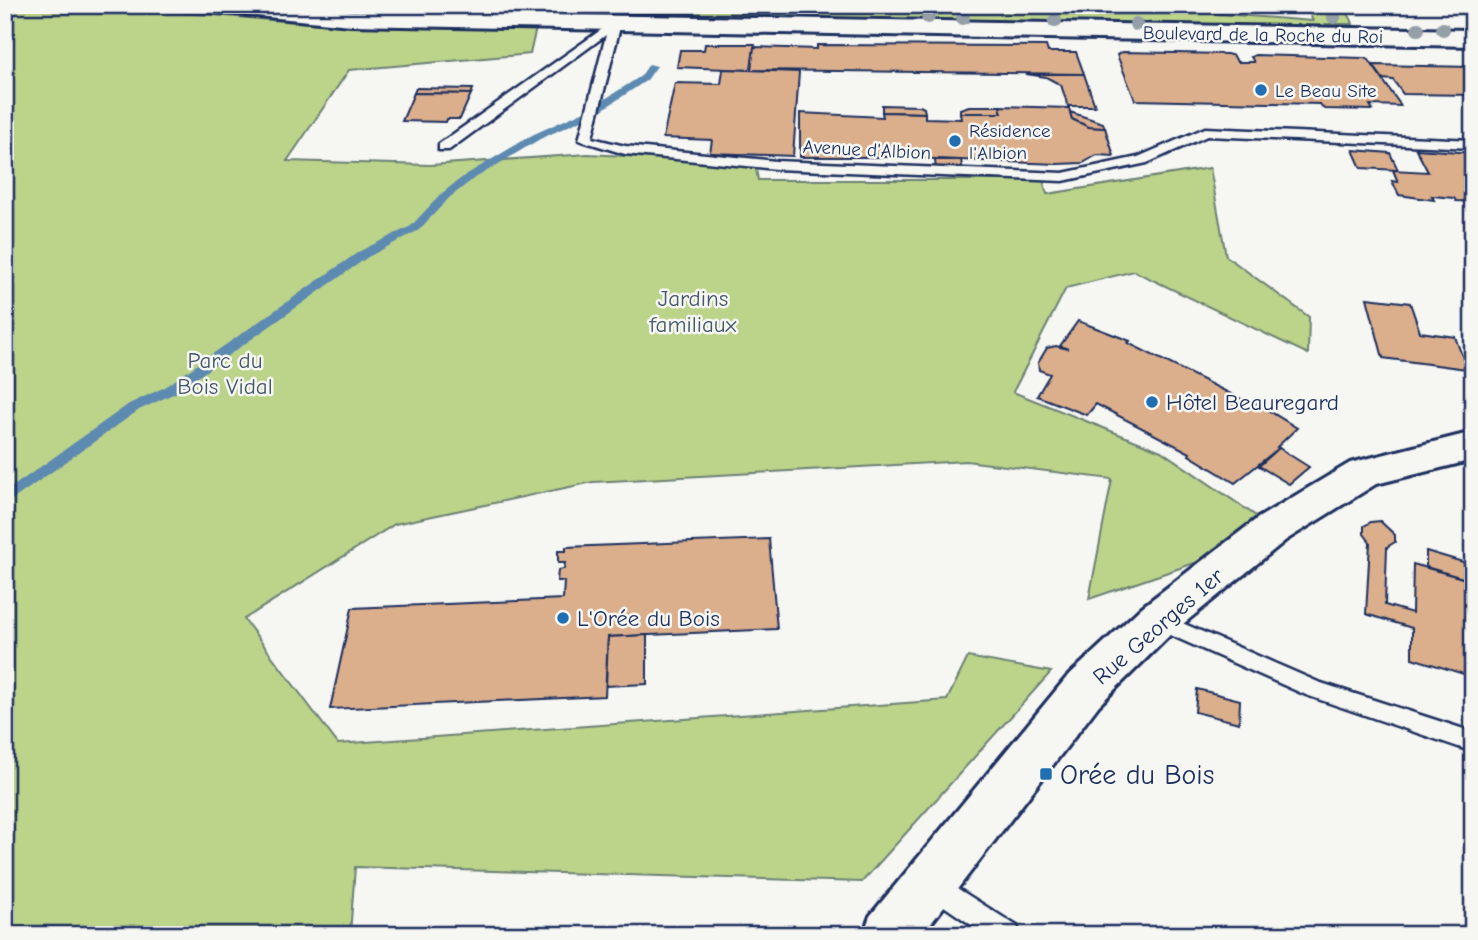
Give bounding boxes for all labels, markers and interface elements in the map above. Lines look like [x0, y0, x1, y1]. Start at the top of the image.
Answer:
street label: Boulevard de la Roche du Roi [1143, 22, 1383, 48]
place label: Le Beau Site [1275, 80, 1376, 102]
marker: Le Beau Site [1253, 82, 1269, 98]
place label: Résidence l'Albion [969, 120, 1051, 164]
marker: Résidence l'Albion [947, 133, 963, 149]
street label: Avenue d'Albion [802, 136, 932, 164]
park label: Jardins familiaux [649, 285, 737, 338]
park label: Parc du Bois Vidal [177, 347, 273, 400]
place label: Hôtel Beauregard [1166, 389, 1339, 416]
marker: Hôtel Beauregard [1144, 394, 1160, 410]
street label: Rue Georges 1er [1088, 562, 1230, 690]
place label: L'Orée du Bois [577, 605, 720, 632]
marker: L'Orée du Bois [555, 610, 571, 626]
place label: Orée du Bois [1060, 759, 1214, 791]
marker: Orée du Bois [1038, 766, 1054, 782]

